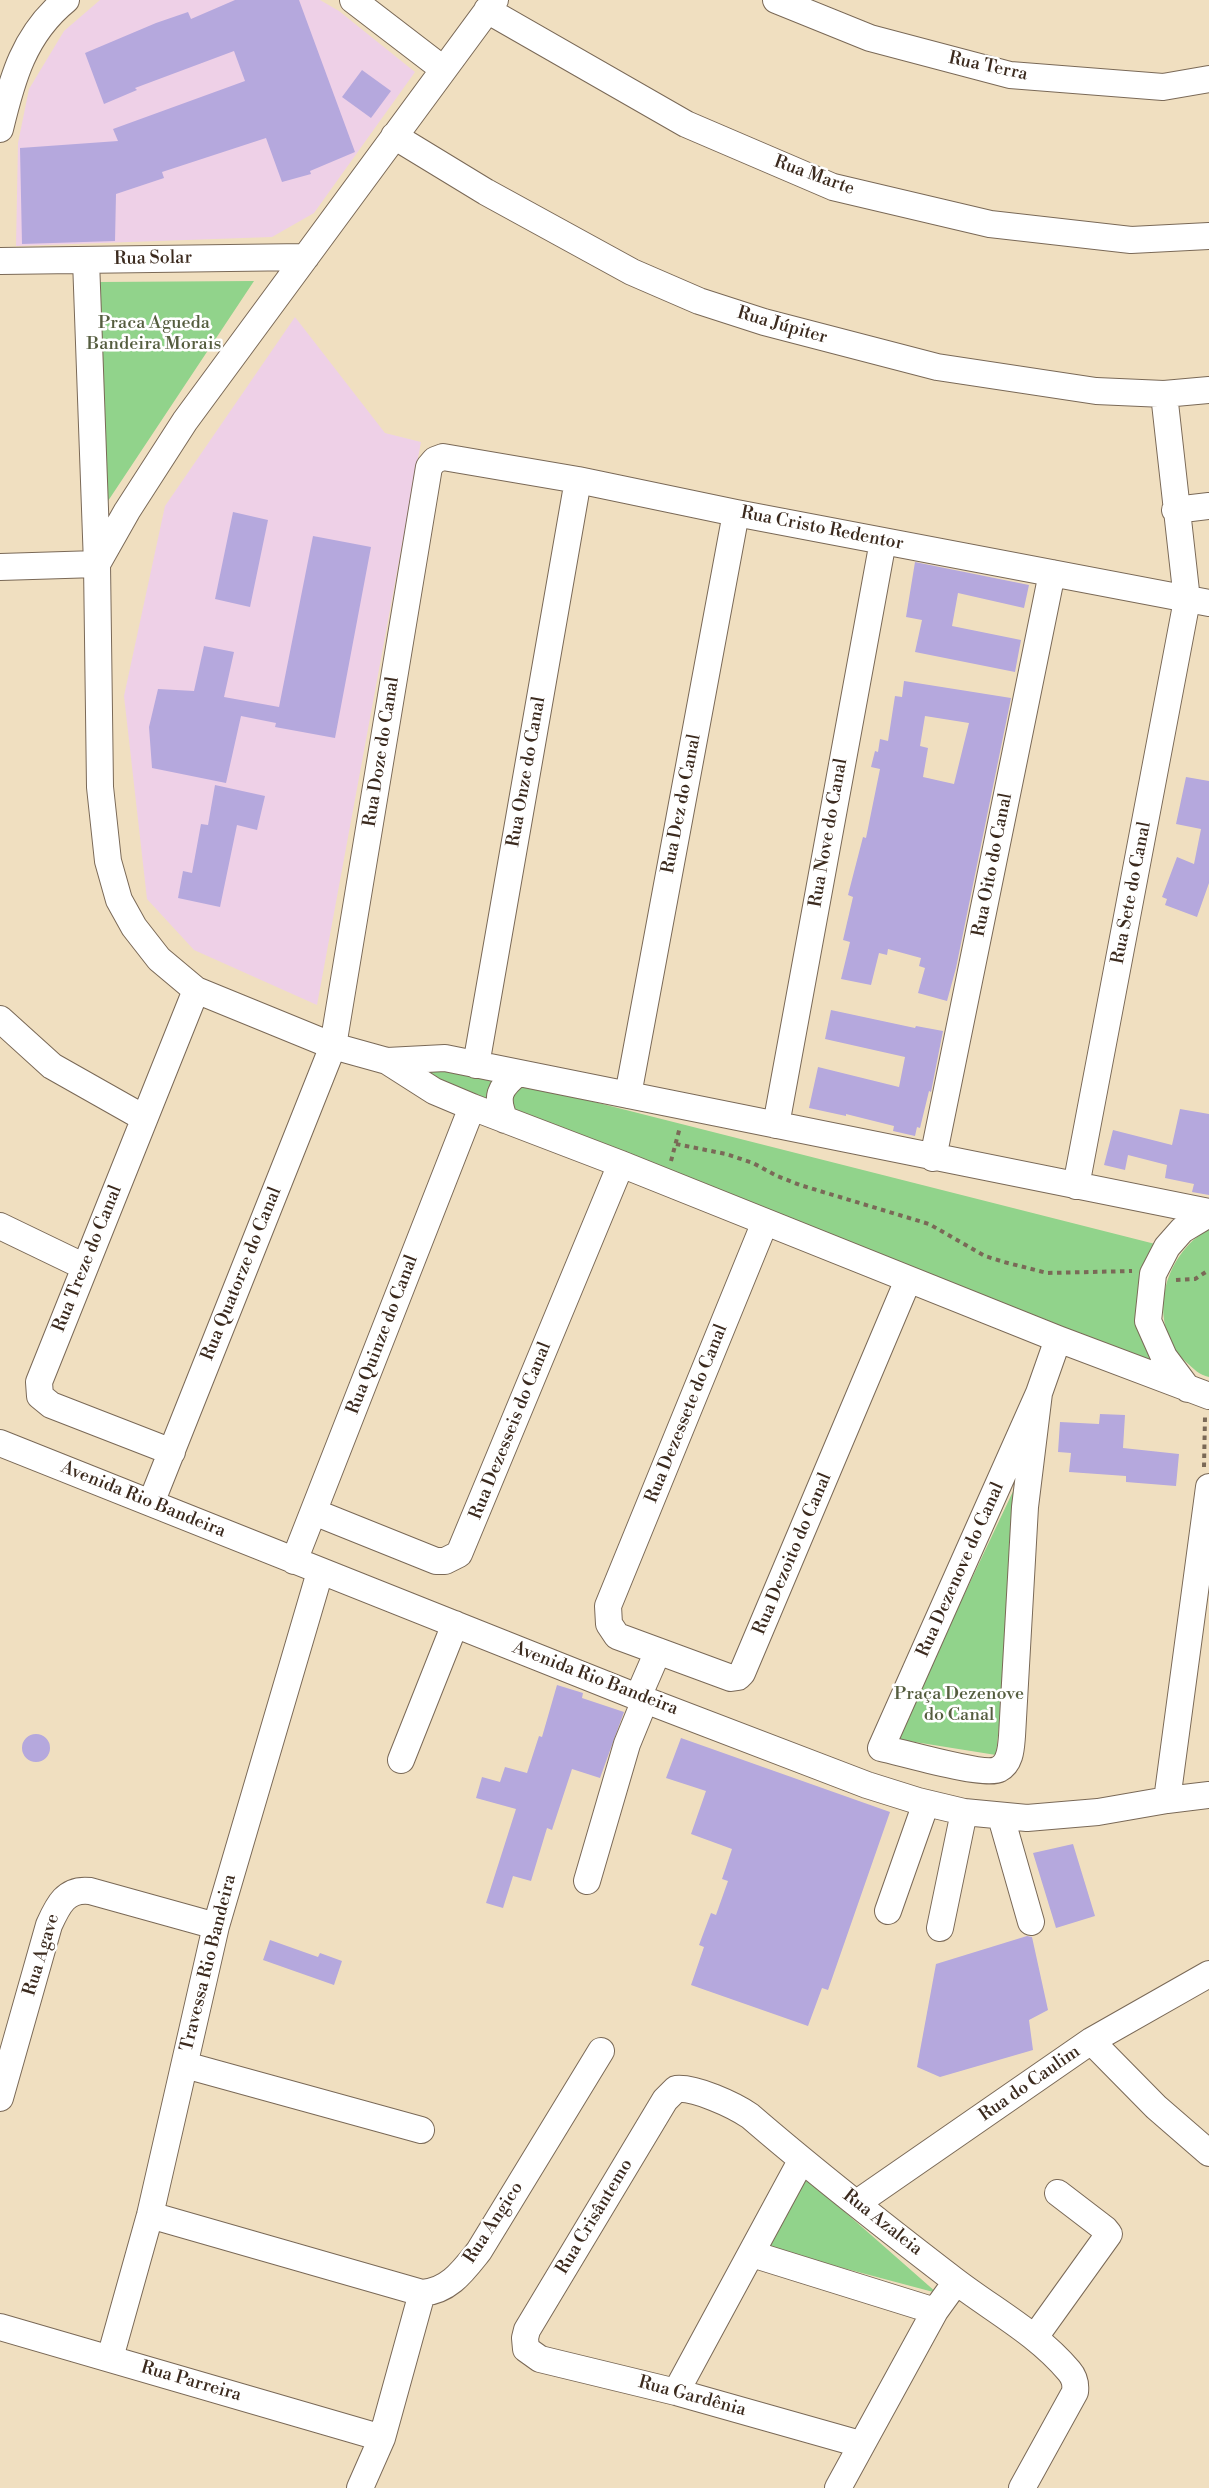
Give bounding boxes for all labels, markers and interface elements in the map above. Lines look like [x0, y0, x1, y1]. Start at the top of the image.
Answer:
street label: Rua Terra [946, 48, 1030, 86]
street label: Rua Marte [771, 151, 857, 201]
street label: Rua Solar [114, 248, 192, 270]
street label: Rua Júpiter [734, 303, 830, 349]
park label: Praca Agueda Bandeira Morais [87, 313, 221, 356]
street label: Rua Cristo Redentor [739, 503, 905, 555]
street label: Rua Doze do Canal [359, 675, 405, 829]
street label: Rua Onze do Canal [503, 695, 551, 849]
street label: Rua Dez do Canal [658, 732, 706, 876]
street label: Rua Nove do Canal [805, 757, 853, 909]
street label: Rua Oito do Canal [968, 791, 1018, 939]
street label: Rua Sete do Canal [1108, 820, 1156, 966]
street label: Rua Treze do Canal [49, 1183, 127, 1335]
street label: Rua Quatorze do Canal [197, 1184, 287, 1364]
street label: Rua Quinze do Canal [343, 1252, 423, 1418]
street label: Rua Dezessete do Canal [641, 1321, 733, 1507]
street label: Rua Dezesseis do Canal [466, 1339, 556, 1523]
street label: Avenida Rio Bandeira [57, 1457, 229, 1543]
street label: Rua Dezoito do Canal [749, 1470, 837, 1638]
street label: Rua Dezenove do Canal [913, 1479, 1009, 1661]
street label: Avenida Rio Bandeira [509, 1637, 681, 1721]
park label: Praça Dezenove do Canal [894, 1684, 1024, 1726]
street label: Travessa Rio Bandeira [177, 1872, 241, 2054]
street label: Rua Agave [19, 1911, 65, 1999]
street label: Rua do Caulim [975, 2041, 1085, 2127]
street label: Rua Crisântemo [552, 2155, 638, 2279]
street label: Rua Angico [460, 2178, 528, 2268]
street label: Rua Azaleia [838, 2185, 926, 2261]
street label: Rua Parreira [138, 2357, 244, 2407]
street label: Rua Gardênia [636, 2372, 748, 2422]

